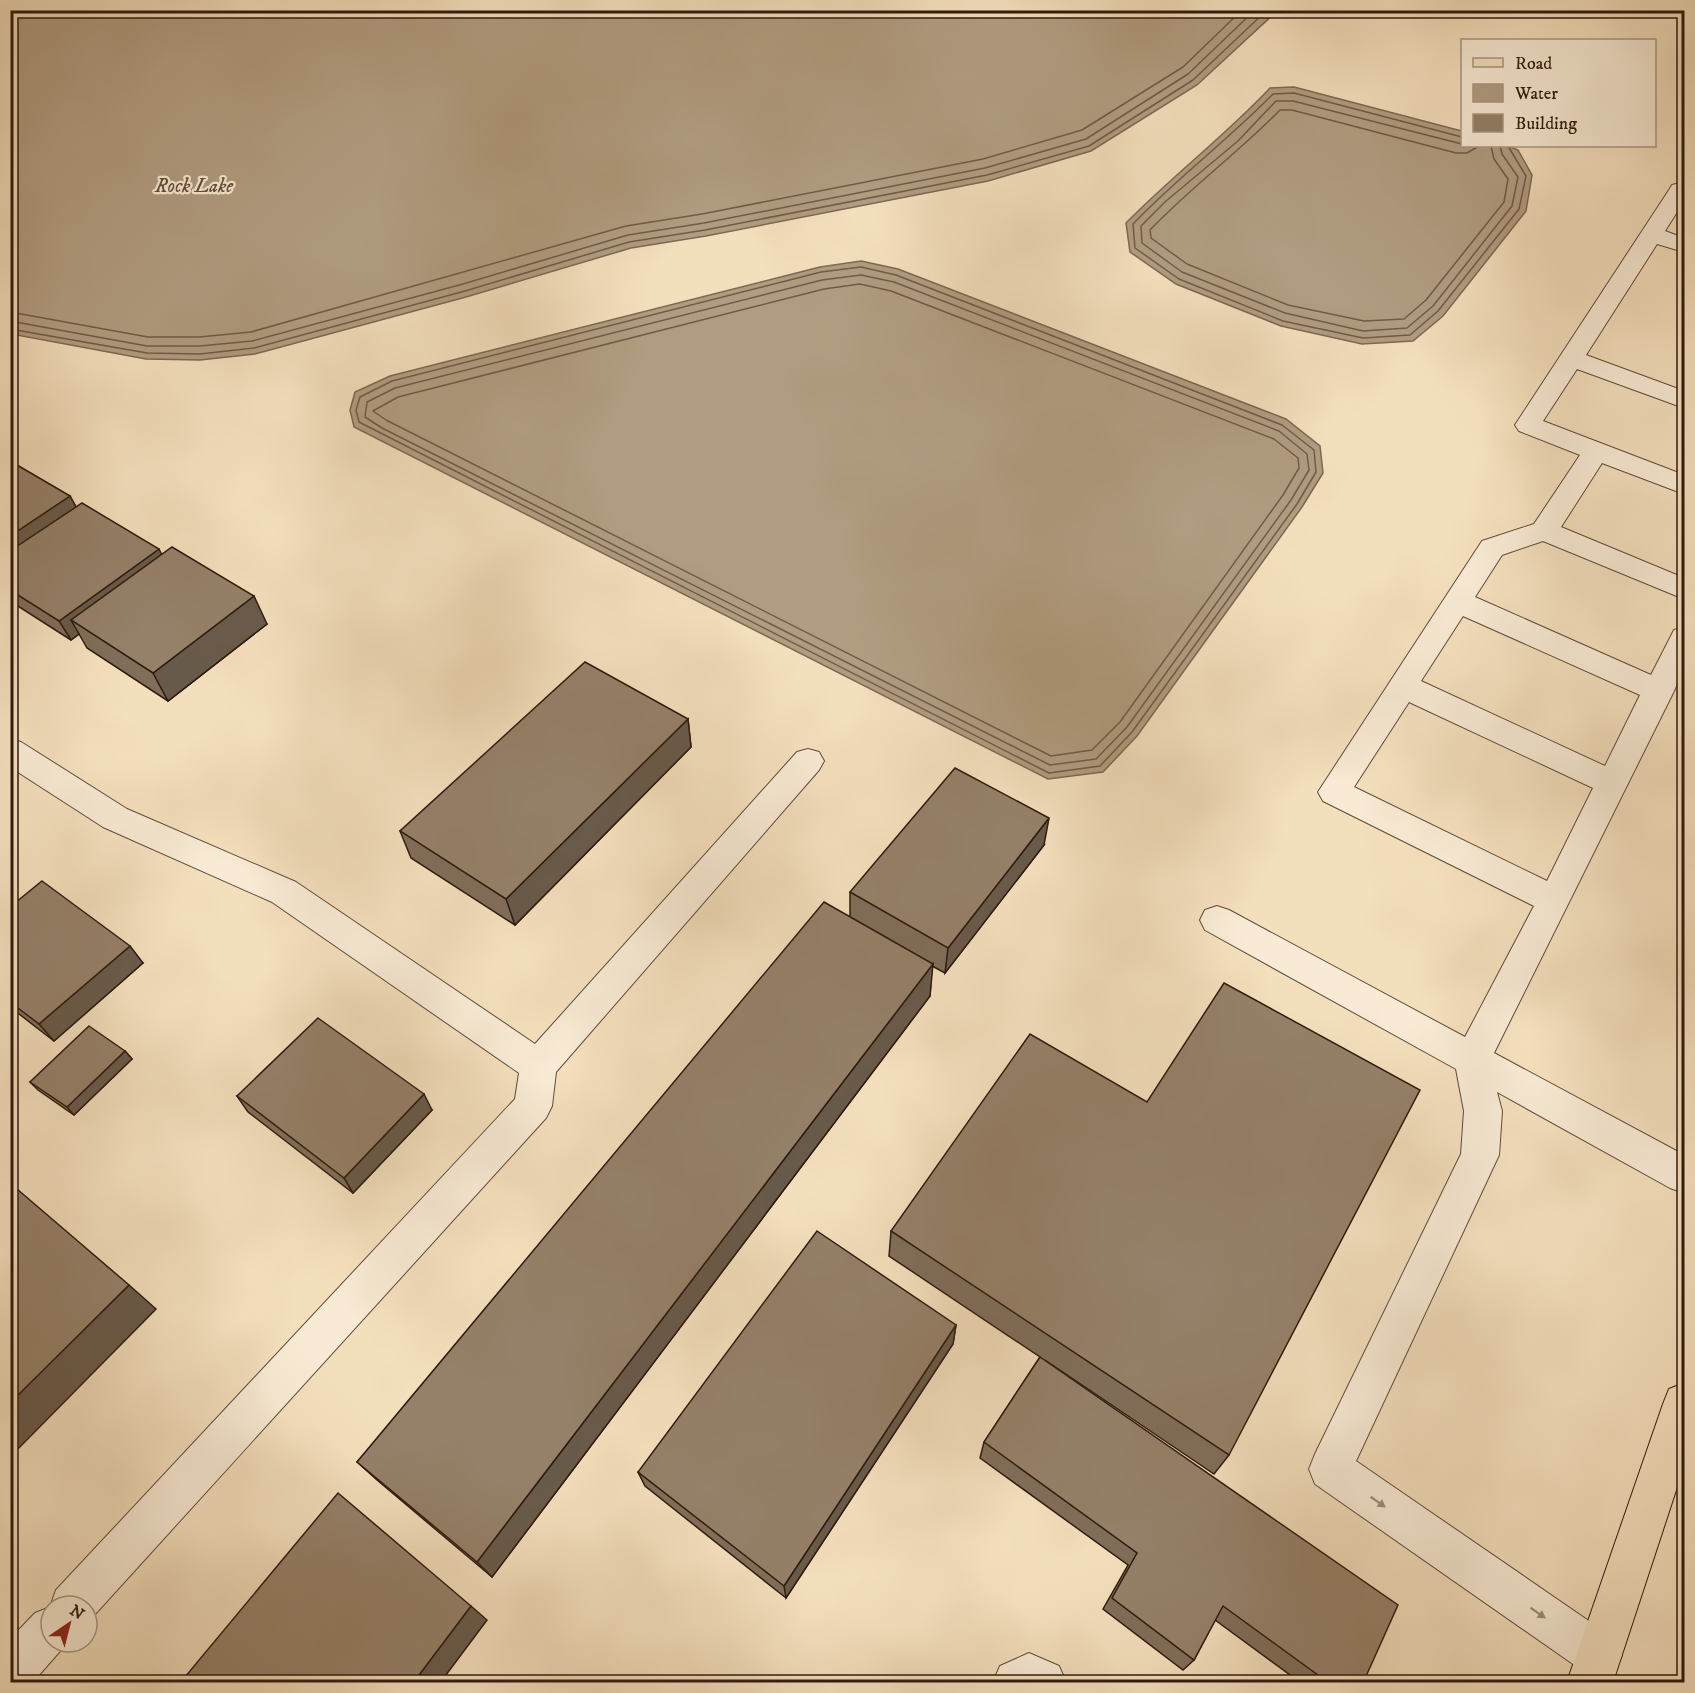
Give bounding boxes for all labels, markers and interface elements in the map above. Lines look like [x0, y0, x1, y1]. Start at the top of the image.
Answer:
legend [1461, 39, 1656, 147]
text: Road [1515, 53, 1552, 75]
text: Water [1514, 83, 1558, 105]
text: Building [1515, 113, 1577, 135]
water label: Rock Lake [154, 174, 234, 199]
one-way arrow [1370, 1496, 1386, 1508]
north arrow [39, 1594, 99, 1654]
text: N [66, 1601, 88, 1624]
one-way arrow [1530, 1607, 1546, 1619]

